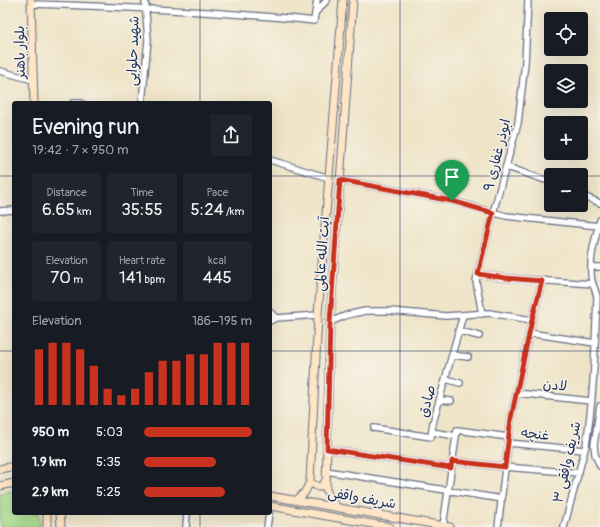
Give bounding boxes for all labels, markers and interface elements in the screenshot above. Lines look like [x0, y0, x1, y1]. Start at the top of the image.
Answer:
map controls [544, 12, 588, 212]
button: locate [544, 12, 588, 56]
street label: شهید حلوایی [123, 16, 144, 86]
street label: بلوار باهنر [11, 25, 29, 80]
button: layers [544, 64, 588, 108]
text: Evening run [32, 113, 140, 141]
button: share [210, 114, 252, 156]
button: + [544, 116, 588, 160]
street label: ابوذر غفاری ۹ [480, 117, 514, 193]
text: 19:42 · 7 × 950 m [32, 142, 129, 158]
pin [435, 160, 469, 201]
icon: arrive [441, 166, 463, 188]
button: − [544, 168, 588, 212]
text: Distance [47, 186, 87, 199]
text: Time [130, 186, 153, 199]
text: Pace [206, 186, 228, 199]
text: 6.65 [42, 199, 75, 220]
text: 35:55 [121, 199, 163, 220]
text: 5:24 [190, 199, 224, 220]
text: km [75, 205, 91, 218]
text: /km [224, 205, 244, 218]
street label: آیت الله عالمی [311, 215, 333, 292]
text: Elevation [46, 254, 88, 267]
text: Heart rate [119, 254, 165, 267]
text: kcal [208, 254, 226, 267]
text: 70 [50, 267, 71, 288]
text: 141 [119, 267, 142, 288]
text: 445 [203, 267, 232, 288]
text: m [71, 273, 83, 286]
text: bpm [142, 273, 165, 286]
text: Elevation [32, 313, 82, 329]
text: 186–195 m [192, 313, 252, 329]
street label: لادن [542, 375, 568, 395]
street label: صادق [415, 383, 439, 419]
street label: شریف وافقی ۳ [549, 419, 585, 505]
text: 950 m [32, 424, 69, 440]
text: 5:03 [96, 424, 123, 440]
street label: غنچه [520, 424, 550, 445]
text: 1.9 km [32, 454, 66, 470]
text: 5:35 [96, 454, 121, 470]
text: 2.9 km [32, 484, 69, 500]
text: 5:25 [96, 484, 121, 500]
street label: شریف واقفی [327, 484, 397, 512]

